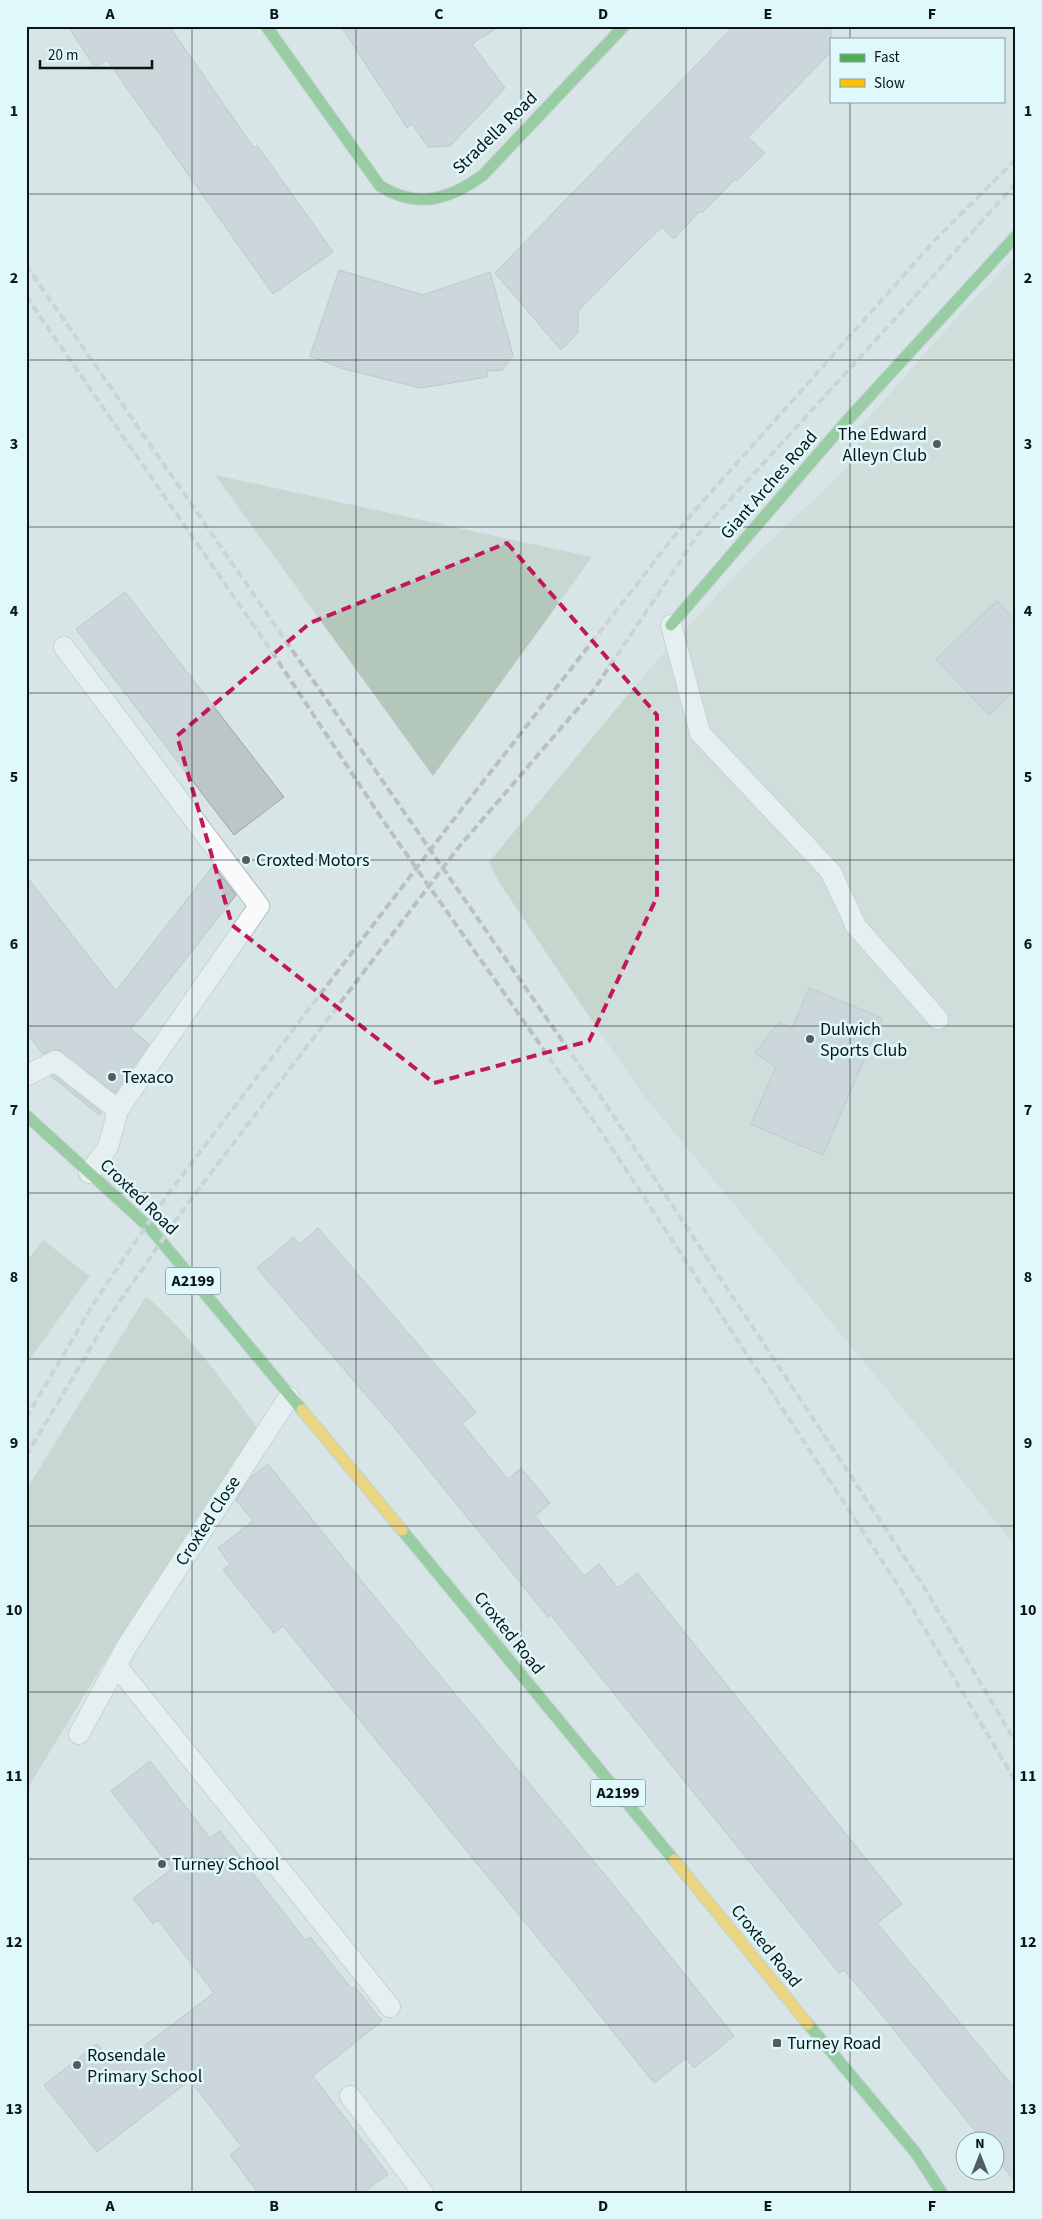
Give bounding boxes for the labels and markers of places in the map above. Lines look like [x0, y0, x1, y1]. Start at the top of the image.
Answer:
place label: The Edward Alleyn Club [838, 422, 927, 468]
marker: The Edward Alleyn Club [931, 438, 943, 450]
place label: Croxted Motors [256, 848, 370, 873]
marker: Croxted Motors [240, 854, 252, 866]
place label: Dulwich Sports Club [820, 1017, 907, 1063]
marker: Dulwich Sports Club [804, 1033, 816, 1045]
place label: Texaco [122, 1065, 174, 1090]
marker: Texaco [106, 1071, 118, 1083]
place label: Turney School [172, 1852, 279, 1877]
marker: Turney School [156, 1858, 168, 1870]
place label: Turney Road [787, 2031, 881, 2056]
marker: Turney Road [771, 2037, 783, 2049]
place label: Rosendale Primary School [87, 2043, 202, 2089]
marker: Rosendale Primary School [71, 2059, 83, 2071]

